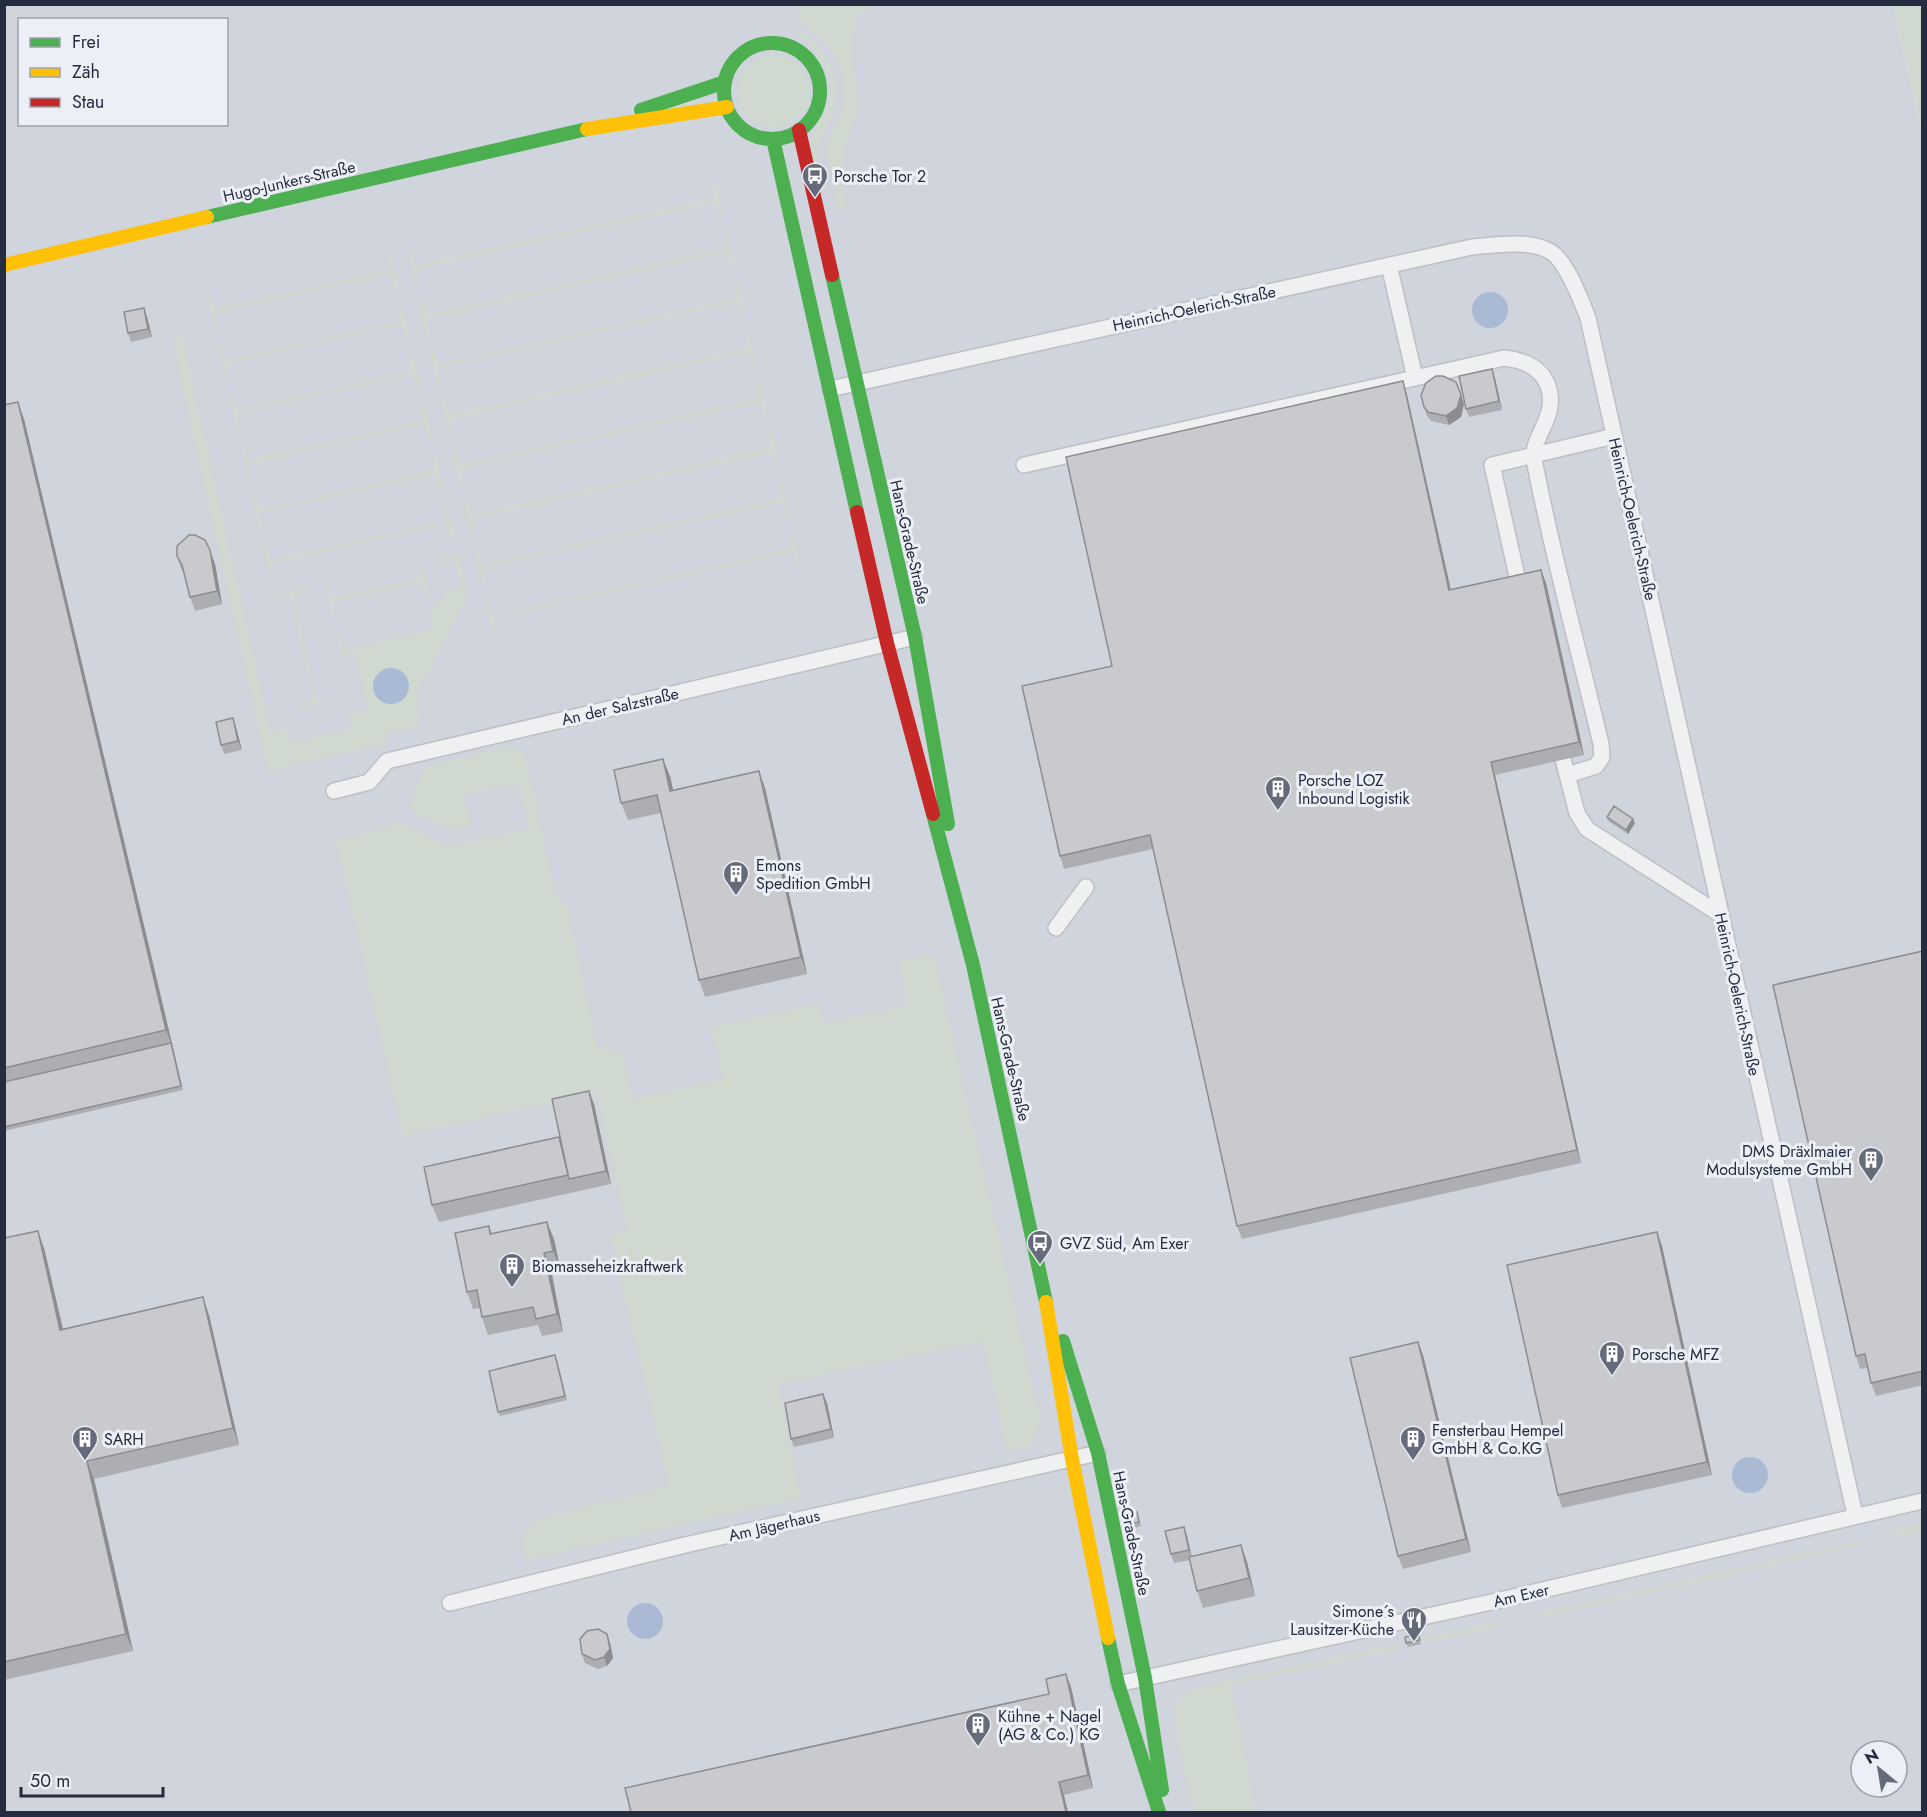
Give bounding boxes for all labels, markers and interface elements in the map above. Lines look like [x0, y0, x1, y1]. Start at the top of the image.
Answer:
legend [18, 18, 228, 126]
text: Frei [72, 29, 101, 55]
text: Zäh [72, 59, 100, 85]
text: Stau [72, 89, 104, 115]
street label: Hugo-Junkers-Straße [221, 155, 358, 208]
bus stop icon: Porsche Tor 2 [800, 161, 830, 199]
place label: Porsche Tor 2 [834, 165, 926, 188]
street label: Heinrich-Oelerich-Straße [1110, 280, 1278, 337]
street label: Heinrich-Oelerich-Straße [1603, 436, 1662, 603]
street label: Hans-Grade-Straße [884, 478, 935, 606]
street label: An der Salzstraße [559, 682, 681, 731]
place label: Porsche LOZ Inbound Logistik [1298, 769, 1411, 810]
building icon: Porsche LOZ Inbound Logistik [1263, 774, 1293, 812]
place label: Emons Spedition GmbH [756, 854, 871, 895]
building icon: Emons Spedition GmbH [721, 859, 751, 897]
street label: Heinrich-Oelerich-Straße [1709, 910, 1766, 1078]
street label: Hans-Grade-Straße [985, 995, 1036, 1123]
place label: DMS Dräxlmaier Modulsysteme GmbH [1706, 1140, 1852, 1181]
building icon: DMS Dräxlmaier Modulsysteme GmbH [1856, 1145, 1886, 1183]
bus stop icon: GVZ Süd, Am Exer [1025, 1228, 1055, 1266]
place label: GVZ Süd, Am Exer [1060, 1232, 1189, 1255]
building icon: Biomasseheizkraftwerk [497, 1251, 527, 1289]
place label: Biomasseheizkraftwerk [532, 1255, 684, 1278]
building icon: Porsche MFZ [1597, 1339, 1627, 1377]
place label: Porsche MFZ [1632, 1343, 1720, 1366]
place label: Fensterbau Hempel GmbH & Co.KG [1432, 1419, 1563, 1460]
building icon: SARH [70, 1424, 100, 1462]
building icon: Fensterbau Hempel GmbH & Co.KG [1398, 1424, 1428, 1462]
place label: SARH [104, 1428, 144, 1451]
street label: Hans-Grade-Straße [1107, 1469, 1156, 1597]
street label: Am Jägerhaus [726, 1504, 822, 1547]
street label: Am Exer [1491, 1578, 1552, 1613]
place label: Simone´s Lausitzer-Küche [1290, 1600, 1394, 1641]
restaurant icon: Simone´s Lausitzer-Küche [1399, 1605, 1429, 1643]
place label: Kühne + Nagel (AG & Co.) KG [998, 1705, 1101, 1746]
building icon: Kühne + Nagel (AG & Co.) KG [963, 1710, 993, 1748]
north arrow [1849, 1739, 1909, 1799]
text: N [1860, 1743, 1883, 1770]
scale bar [21, 1760, 164, 1798]
text: 50 m [30, 1768, 70, 1794]

